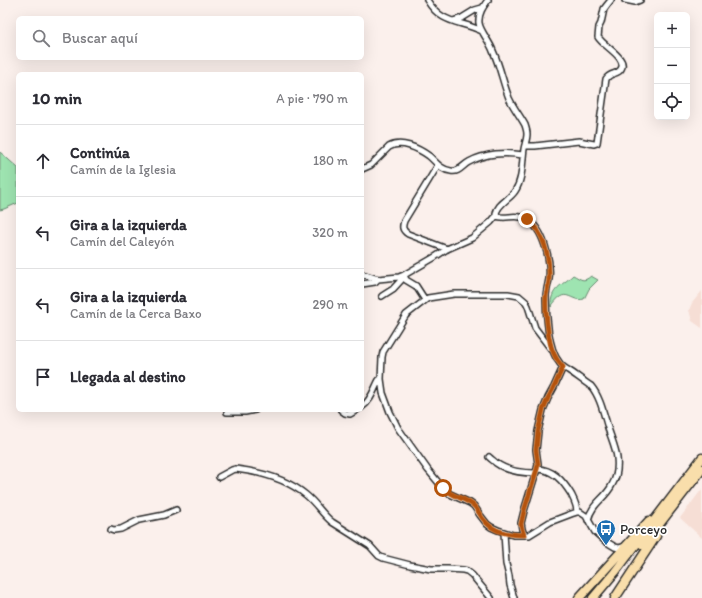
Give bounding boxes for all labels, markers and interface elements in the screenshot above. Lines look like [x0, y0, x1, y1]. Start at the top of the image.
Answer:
map controls [654, 12, 690, 120]
button: + [654, 12, 690, 48]
search box [16, 16, 364, 60]
icon: search [30, 27, 52, 49]
text: Buscar aquí [62, 29, 138, 47]
button: − [654, 48, 690, 84]
button: locate [654, 84, 690, 120]
text: 10 min [32, 88, 82, 108]
text: A pie · 790 m [276, 91, 348, 106]
text: Continúa [70, 144, 130, 162]
icon: ahead [32, 150, 54, 172]
text: 180 m [313, 153, 348, 168]
text: Camín de la Iglesia [70, 162, 176, 177]
route end [518, 210, 536, 228]
text: Gira a la izquierda [70, 216, 187, 234]
icon: left [32, 222, 54, 244]
text: 320 m [312, 225, 348, 240]
text: Camín del Caleyón [70, 234, 174, 249]
text: Gira a la izquierda [70, 288, 187, 306]
icon: left [32, 294, 54, 316]
text: 290 m [312, 297, 348, 312]
text: Camín de la Cerca Baxo [70, 306, 202, 321]
icon: arrive [32, 366, 54, 388]
text: Llegada al destino [70, 368, 186, 386]
route start [434, 479, 452, 497]
bus stop icon: Porceyo [595, 518, 617, 546]
place label: Porceyo [620, 521, 667, 538]

